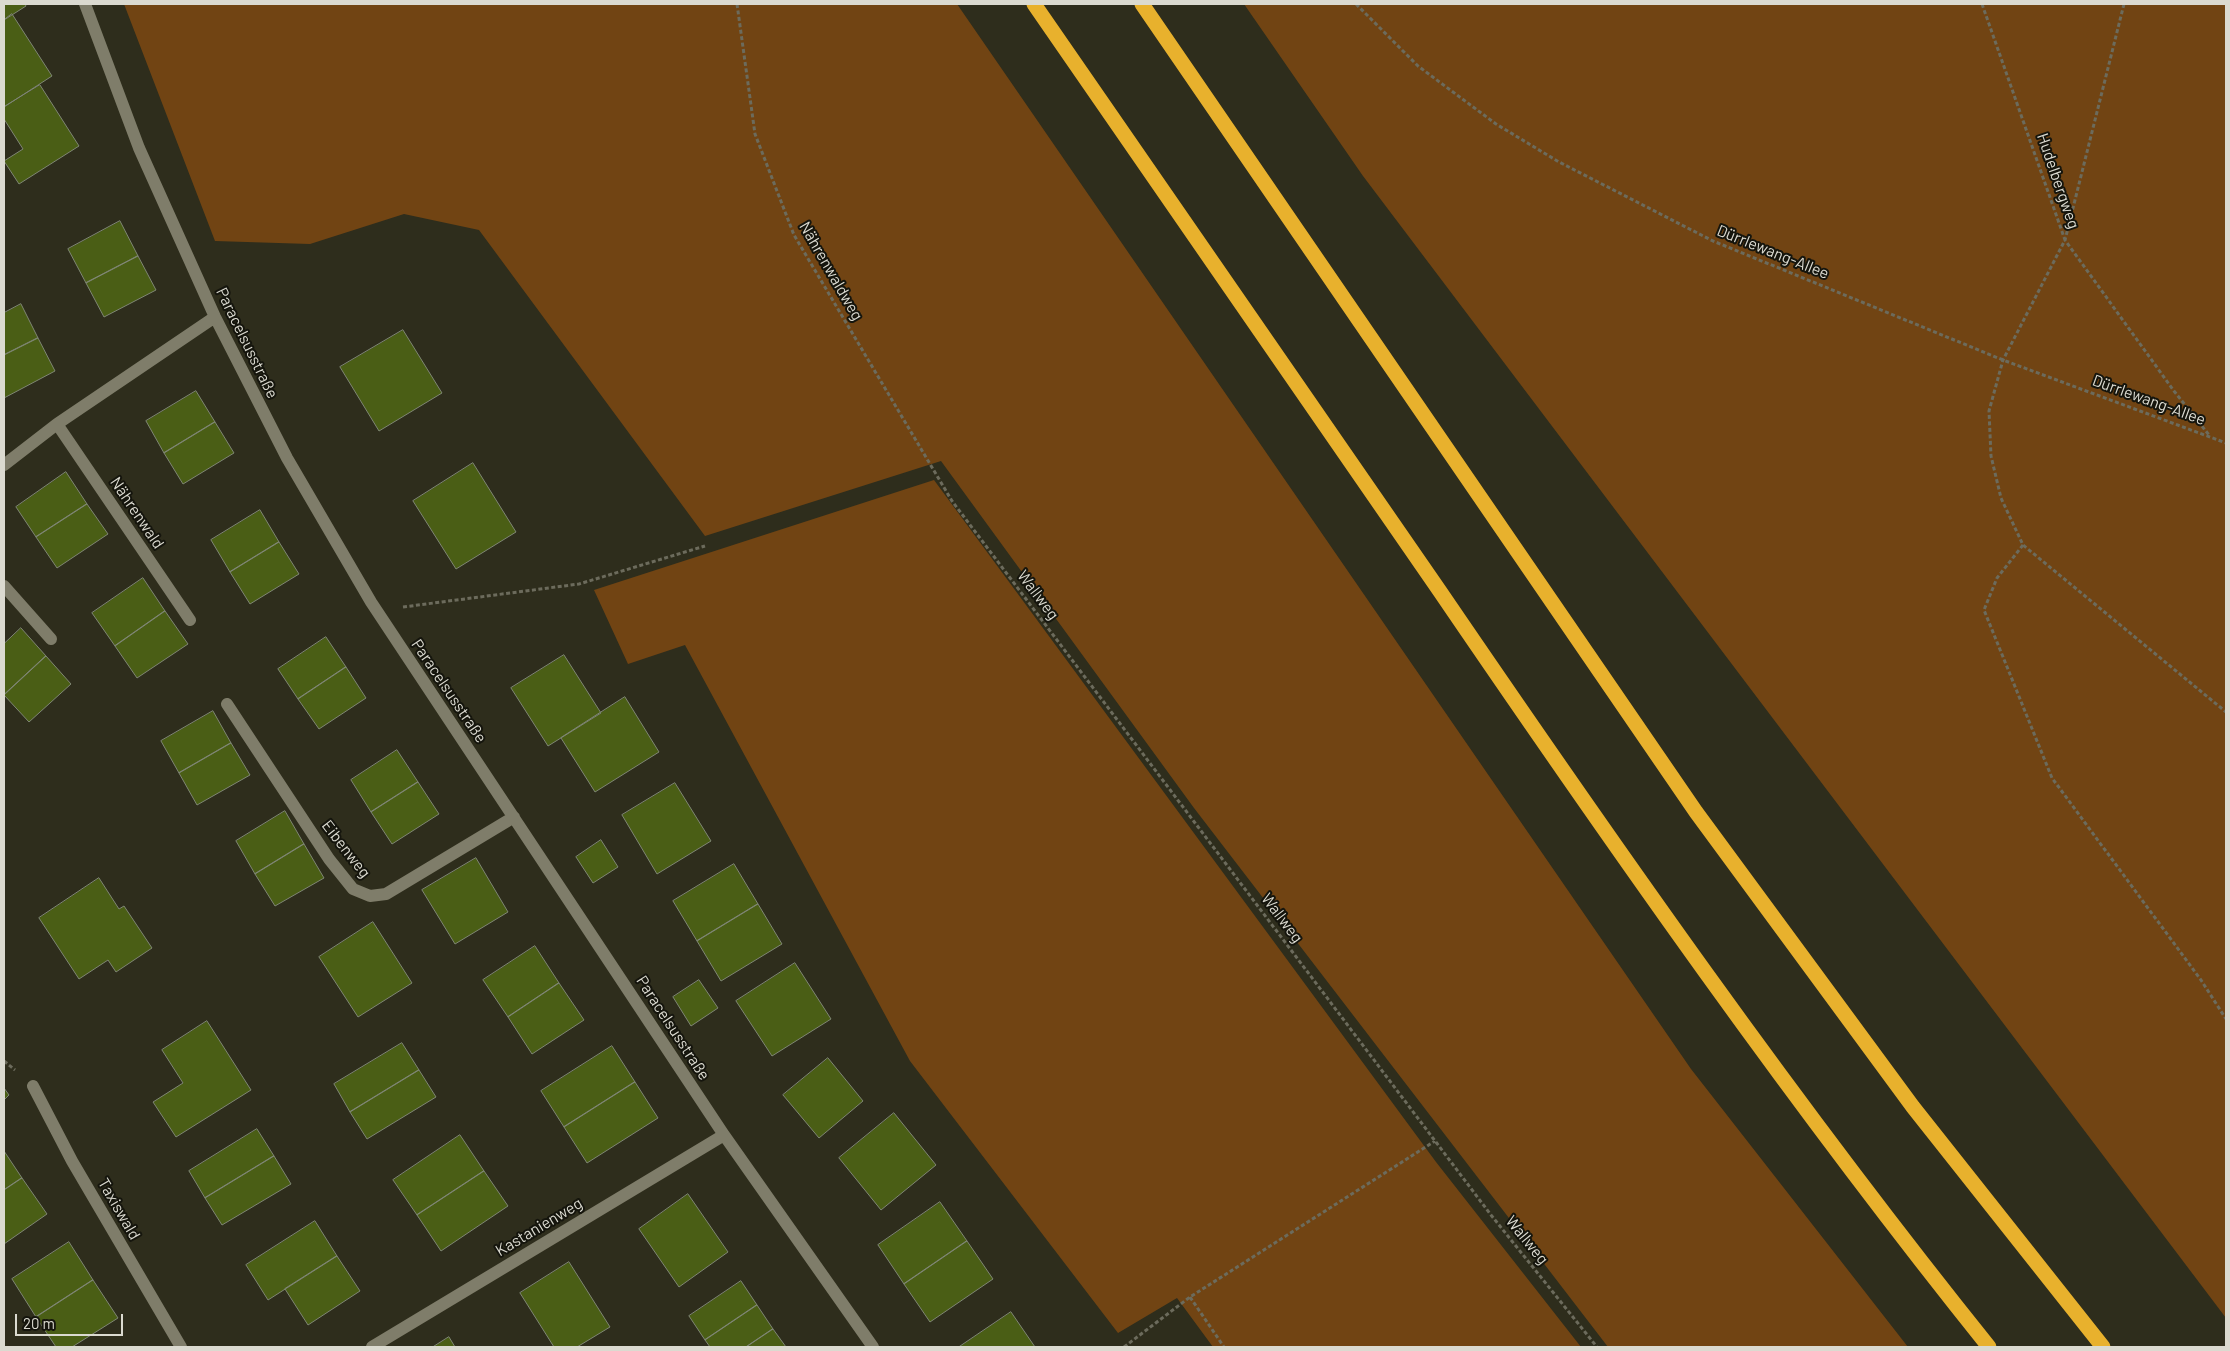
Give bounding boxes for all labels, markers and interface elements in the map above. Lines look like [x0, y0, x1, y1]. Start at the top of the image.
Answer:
street label: Hudelbergweg [2033, 131, 2083, 231]
street label: Nährenwaldweg [795, 218, 867, 324]
street label: Dürrlewang-Allee [1714, 221, 1832, 283]
street label: Paracelsusstraße [212, 285, 282, 401]
street label: Dürrlewang-Allee [2090, 371, 2208, 429]
street label: Nährenwald [106, 474, 168, 552]
street label: Wallweg [1013, 566, 1063, 624]
street label: Paracelsusstraße [407, 636, 491, 746]
street label: Eibenweg [318, 816, 374, 882]
street label: Wallweg [1257, 889, 1307, 947]
street label: Paracelsusstraße [632, 972, 714, 1084]
street label: Taxiswald [94, 1175, 144, 1243]
street label: Kastanienweg [492, 1194, 586, 1260]
street label: Wallweg [1502, 1212, 1552, 1268]
scale bar [18, 1304, 125, 1336]
text: 20 m [23, 1314, 55, 1332]

